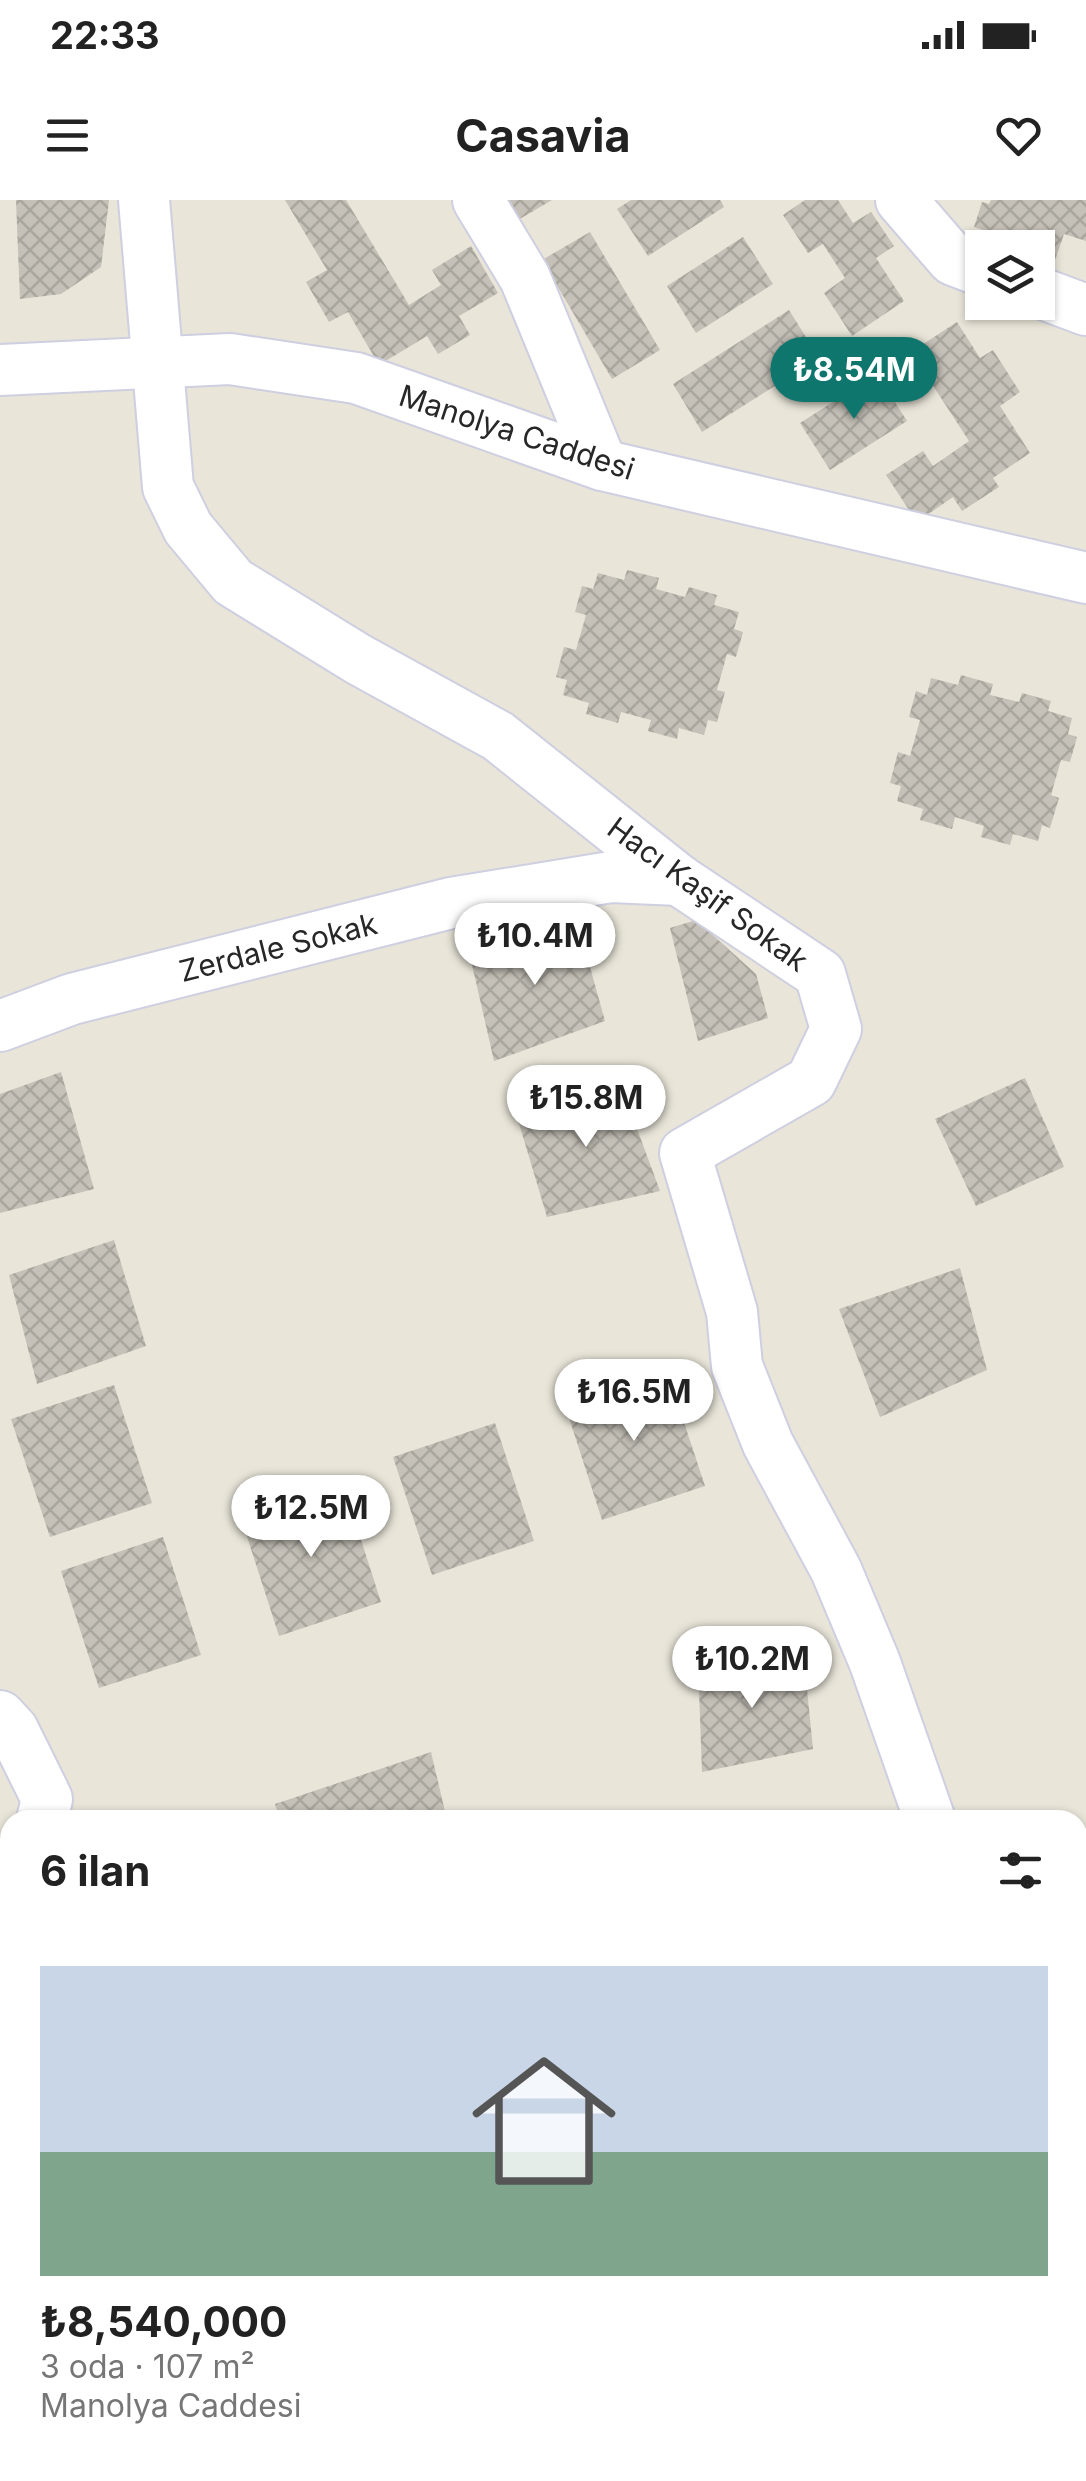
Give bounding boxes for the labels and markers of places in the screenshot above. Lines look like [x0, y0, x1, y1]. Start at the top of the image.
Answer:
pin: ₺8.54M [773, 337, 935, 422]
pin: ₺10.4M [454, 903, 616, 988]
pin: ₺15.8M [505, 1065, 667, 1150]
pin: ₺16.5M [553, 1359, 715, 1444]
pin: ₺12.5M [230, 1475, 392, 1560]
pin: ₺10.2M [671, 1626, 833, 1711]

